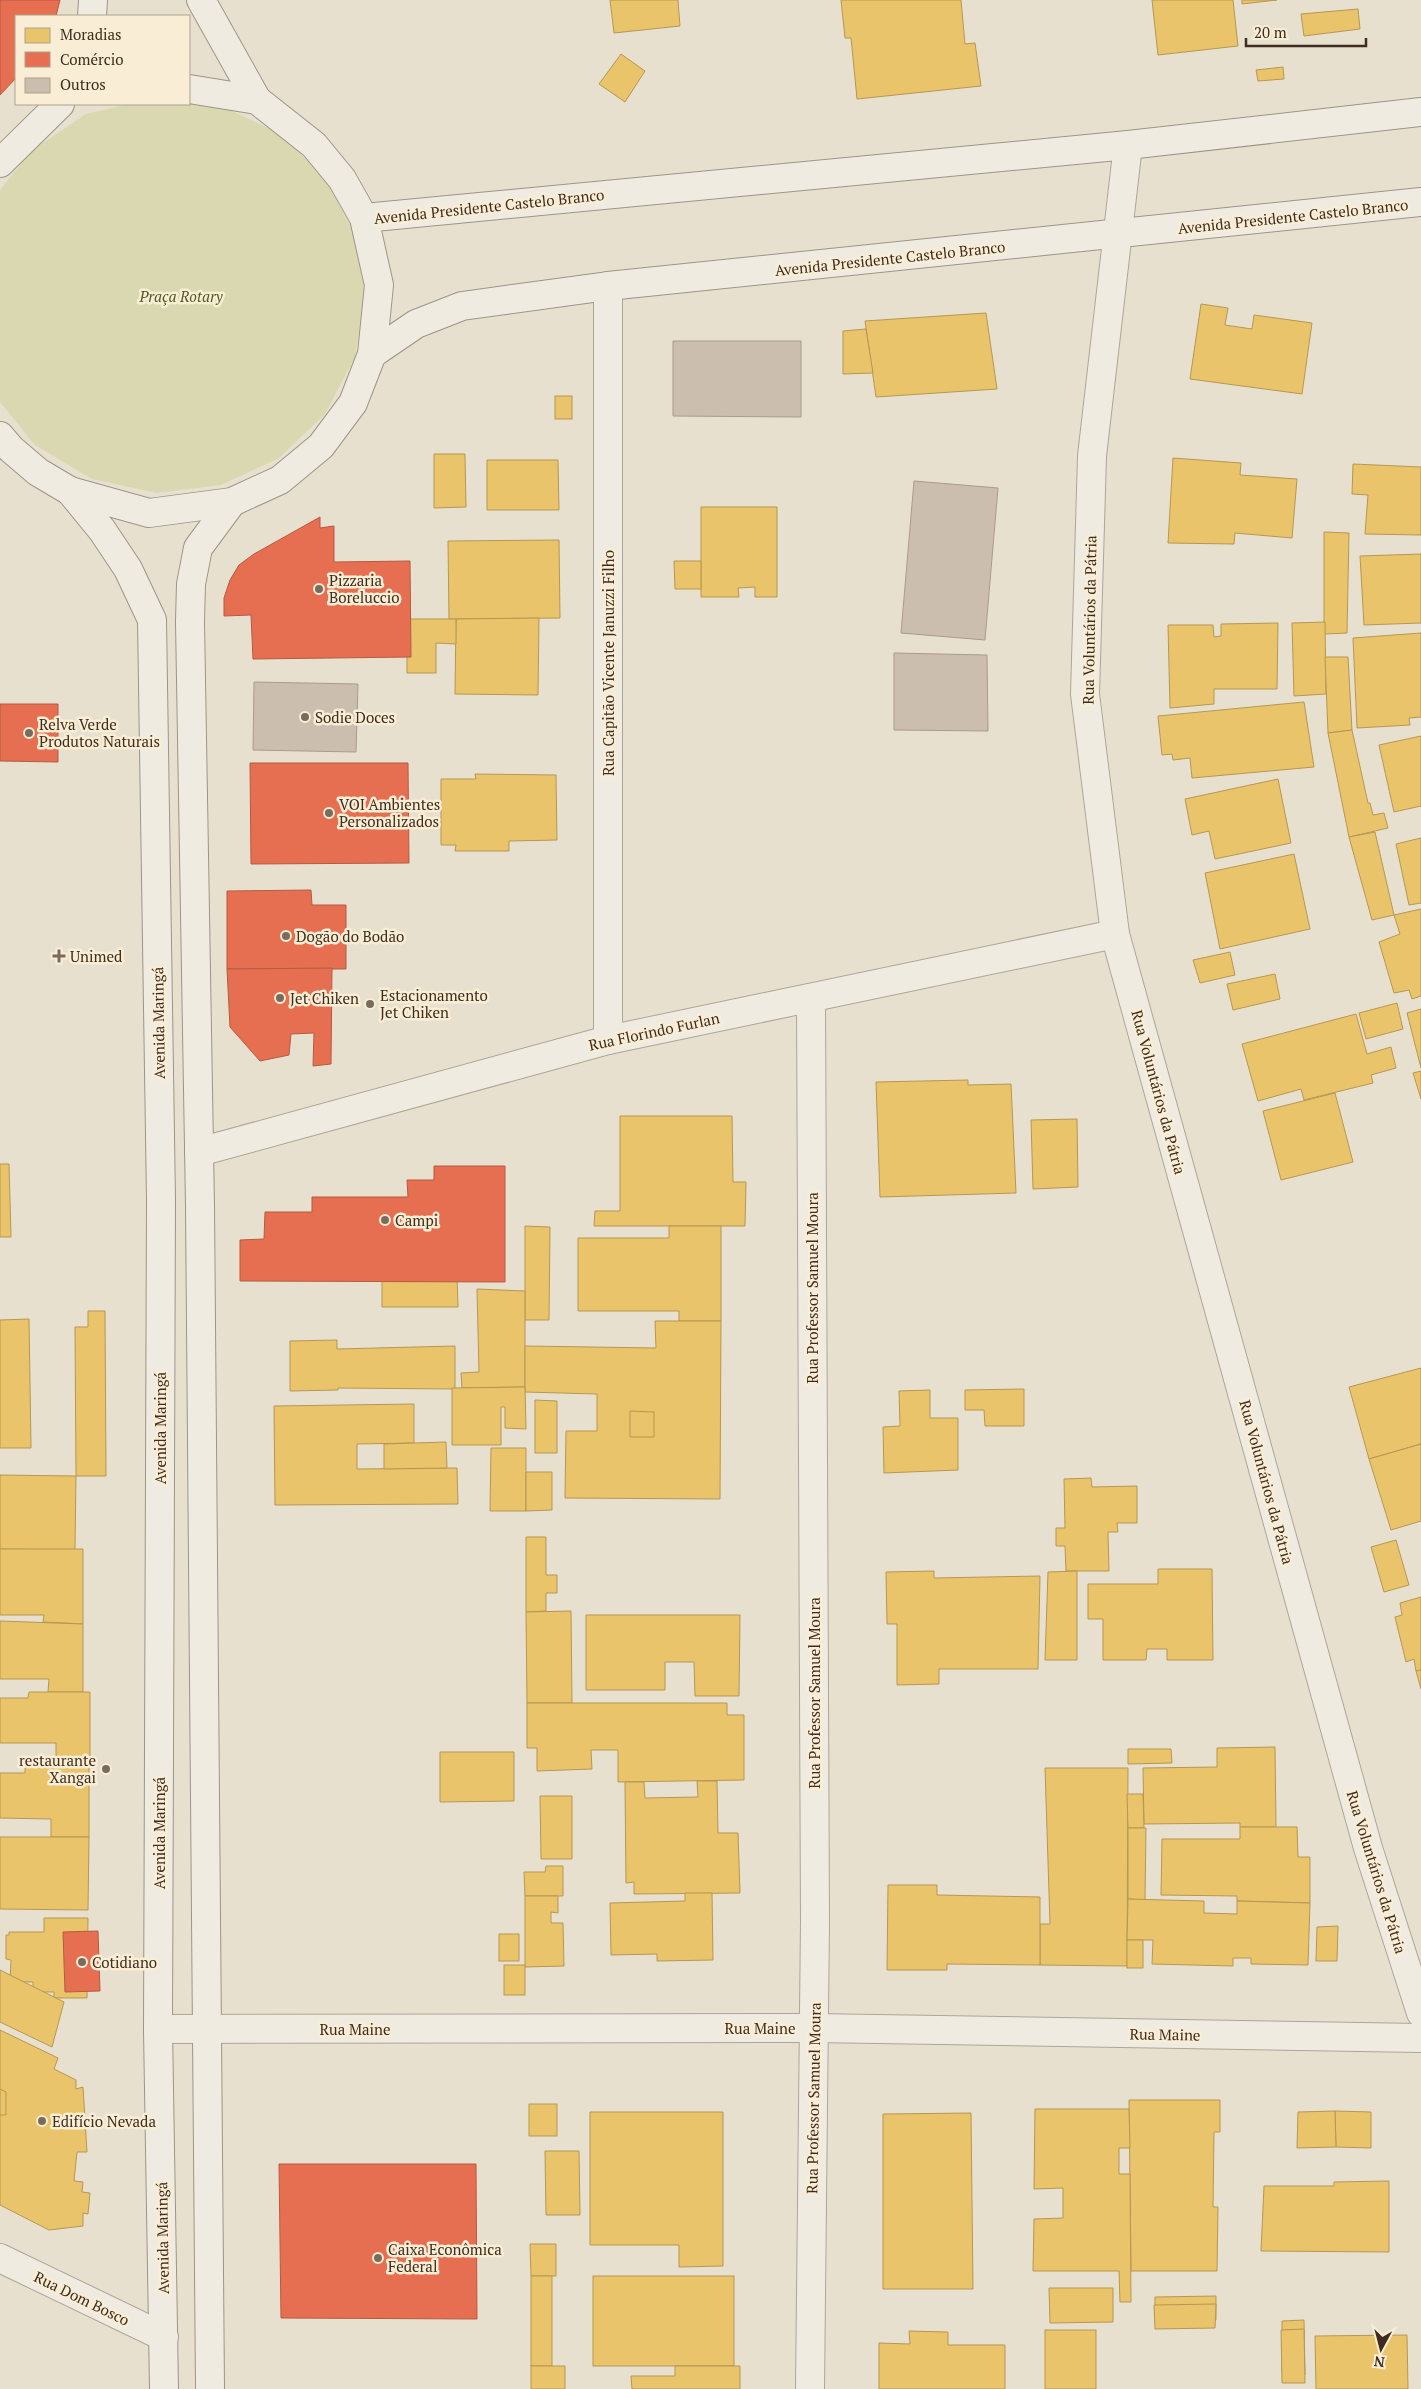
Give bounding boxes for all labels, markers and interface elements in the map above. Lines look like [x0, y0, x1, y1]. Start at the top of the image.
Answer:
legend [15, 15, 190, 105]
scale bar [1246, 15, 1366, 47]
text: 20 m [1254, 22, 1287, 42]
text: Moradias [60, 24, 122, 44]
text: Comércio [60, 49, 124, 69]
text: Outros [60, 74, 106, 94]
street label: Avenida Presidente Castelo Branco [373, 184, 605, 228]
street label: Avenida Presidente Castelo Branco [1177, 194, 1409, 238]
street label: Avenida Presidente Castelo Branco [774, 236, 1006, 280]
park label: Praça Rotary [138, 286, 224, 306]
street label: Rua Voluntários da Pátria [1078, 535, 1100, 705]
street label: Rua Capitão Vicente Januzzi Filho [598, 550, 618, 776]
place label: Pizzaria Boreluccio [329, 570, 399, 607]
marker: Pizzaria Boreluccio [313, 583, 325, 595]
place label: Sodie Doces [315, 707, 395, 727]
marker: Sodie Doces [299, 711, 311, 723]
place label: Relva Verde Produtos Naturais [39, 714, 160, 751]
marker: Relva Verde Produtos Naturais [23, 727, 35, 739]
place label: VOI Ambientes Personalizados [339, 794, 440, 831]
marker: VOI Ambientes Personalizados [323, 807, 335, 819]
place label: Dogão do Bodão [296, 926, 404, 946]
marker: Dogão do Bodão [280, 930, 292, 942]
place label: Unimed [70, 946, 122, 966]
marker: Unimed [52, 949, 66, 963]
street label: Avenida Maringá [147, 966, 169, 1079]
place label: Estacionamento Jet Chiken [380, 985, 488, 1022]
place label: Jet Chiken [290, 988, 359, 1008]
marker: Jet Chiken [274, 992, 286, 1004]
marker: Estacionamento Jet Chiken [364, 998, 376, 1010]
street label: Rua Florindo Furlan [587, 1007, 721, 1055]
street label: Rua Voluntários da Pátria [1127, 1008, 1191, 1177]
street label: Rua Professor Samuel Moura [802, 1192, 822, 1384]
place label: Campi [395, 1210, 438, 1230]
marker: Campi [379, 1214, 391, 1226]
street label: Avenida Maringá [150, 1371, 170, 1484]
street label: Rua Voluntários da Pátria [1235, 1398, 1299, 1567]
street label: Rua Professor Samuel Moura [804, 1597, 824, 1789]
place label: restaurante Xangai [19, 1750, 96, 1787]
marker: restaurante Xangai [100, 1763, 112, 1775]
street label: Avenida Maringá [149, 1776, 169, 1889]
street label: Rua Voluntários da Pátria [1343, 1788, 1411, 1956]
place label: Cotidiano [92, 1952, 157, 1972]
marker: Cotidiano [76, 1956, 88, 1968]
street label: Rua Professor Samuel Moura [801, 2002, 825, 2194]
street label: Rua Maine [725, 2018, 795, 2038]
street label: Rua Maine [320, 2019, 390, 2039]
street label: Rua Maine [1129, 2023, 1201, 2045]
place label: Edifício Nevada [52, 2111, 156, 2131]
marker: Edifício Nevada [36, 2115, 48, 2127]
street label: Avenida Maringá [151, 2181, 173, 2294]
place label: Caixa Econômica Federal [388, 2239, 502, 2276]
marker: Caixa Econômica Federal [372, 2252, 384, 2264]
street label: Rua Dom Bosco [31, 2266, 133, 2330]
north arrow [1356, 2324, 1406, 2374]
text: N [1373, 2352, 1386, 2372]

